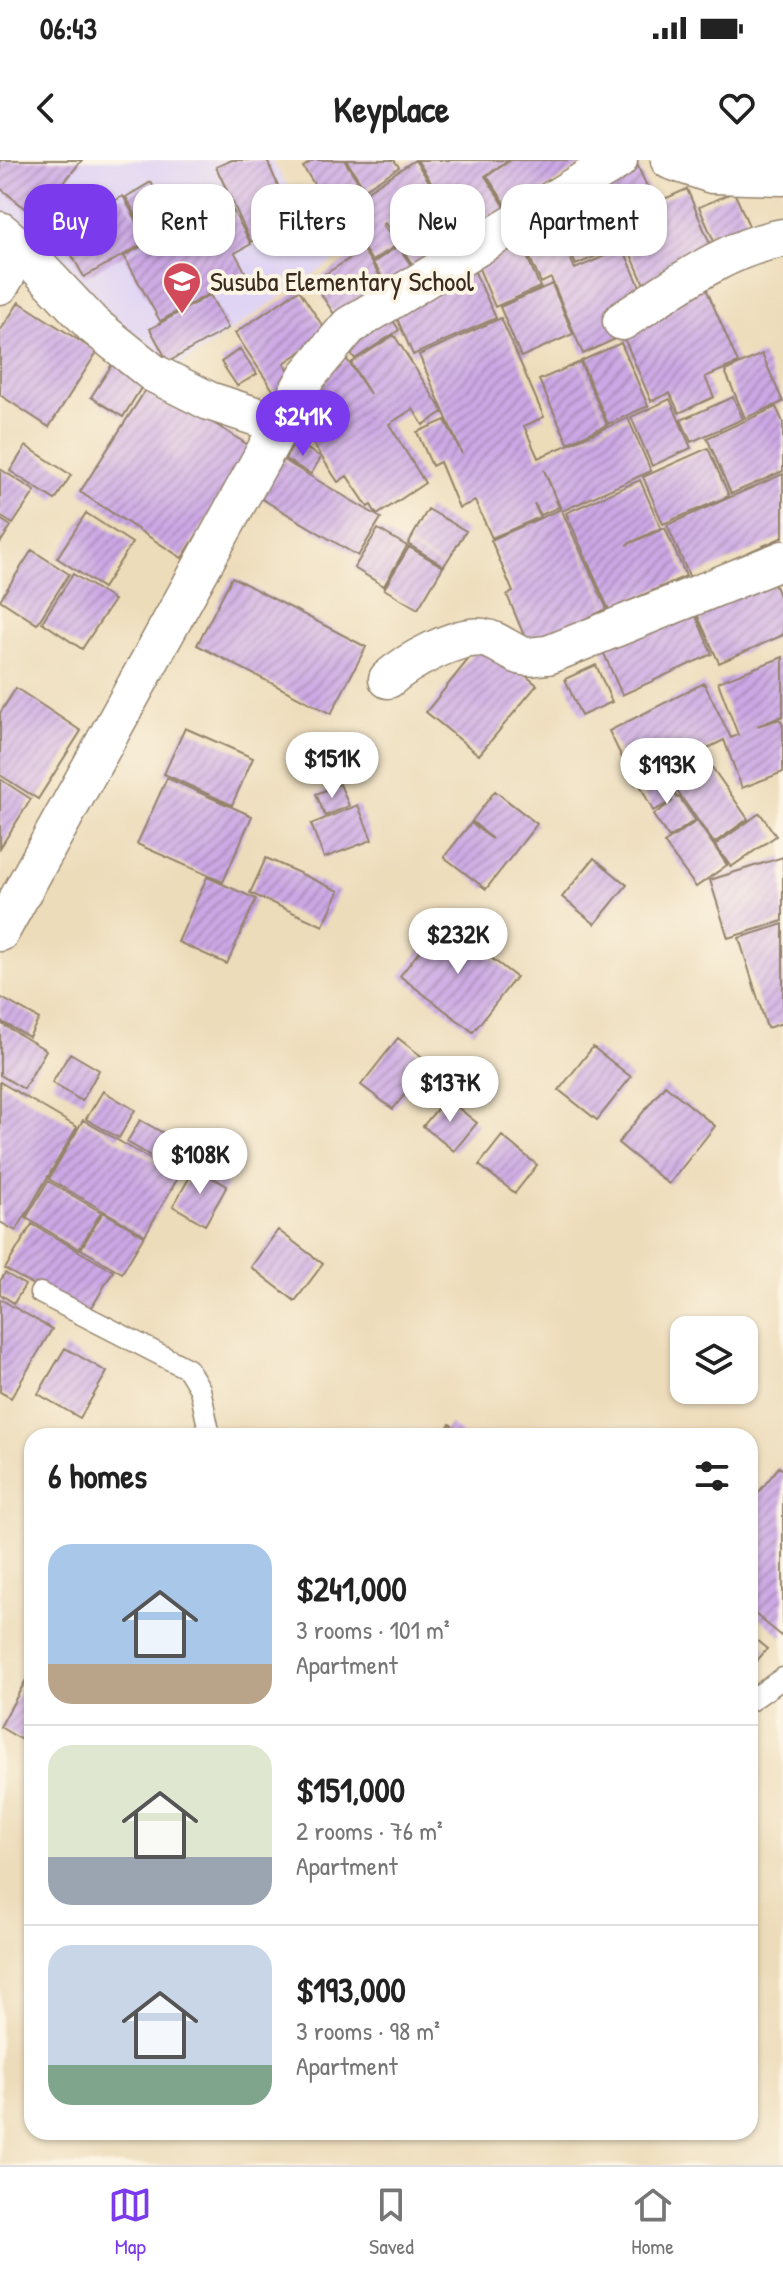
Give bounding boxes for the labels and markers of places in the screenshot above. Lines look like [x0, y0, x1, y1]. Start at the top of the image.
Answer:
school or university icon: Susuba Elementary School [161, 260, 203, 315]
place label: Susuba Elementary School [210, 262, 475, 300]
pin: $241K [247, 390, 359, 458]
pin: $151K [276, 732, 388, 800]
pin: $193K [611, 738, 723, 806]
pin: $232K [402, 908, 514, 976]
pin: $137K [394, 1056, 506, 1124]
pin: $108K [144, 1128, 256, 1196]

